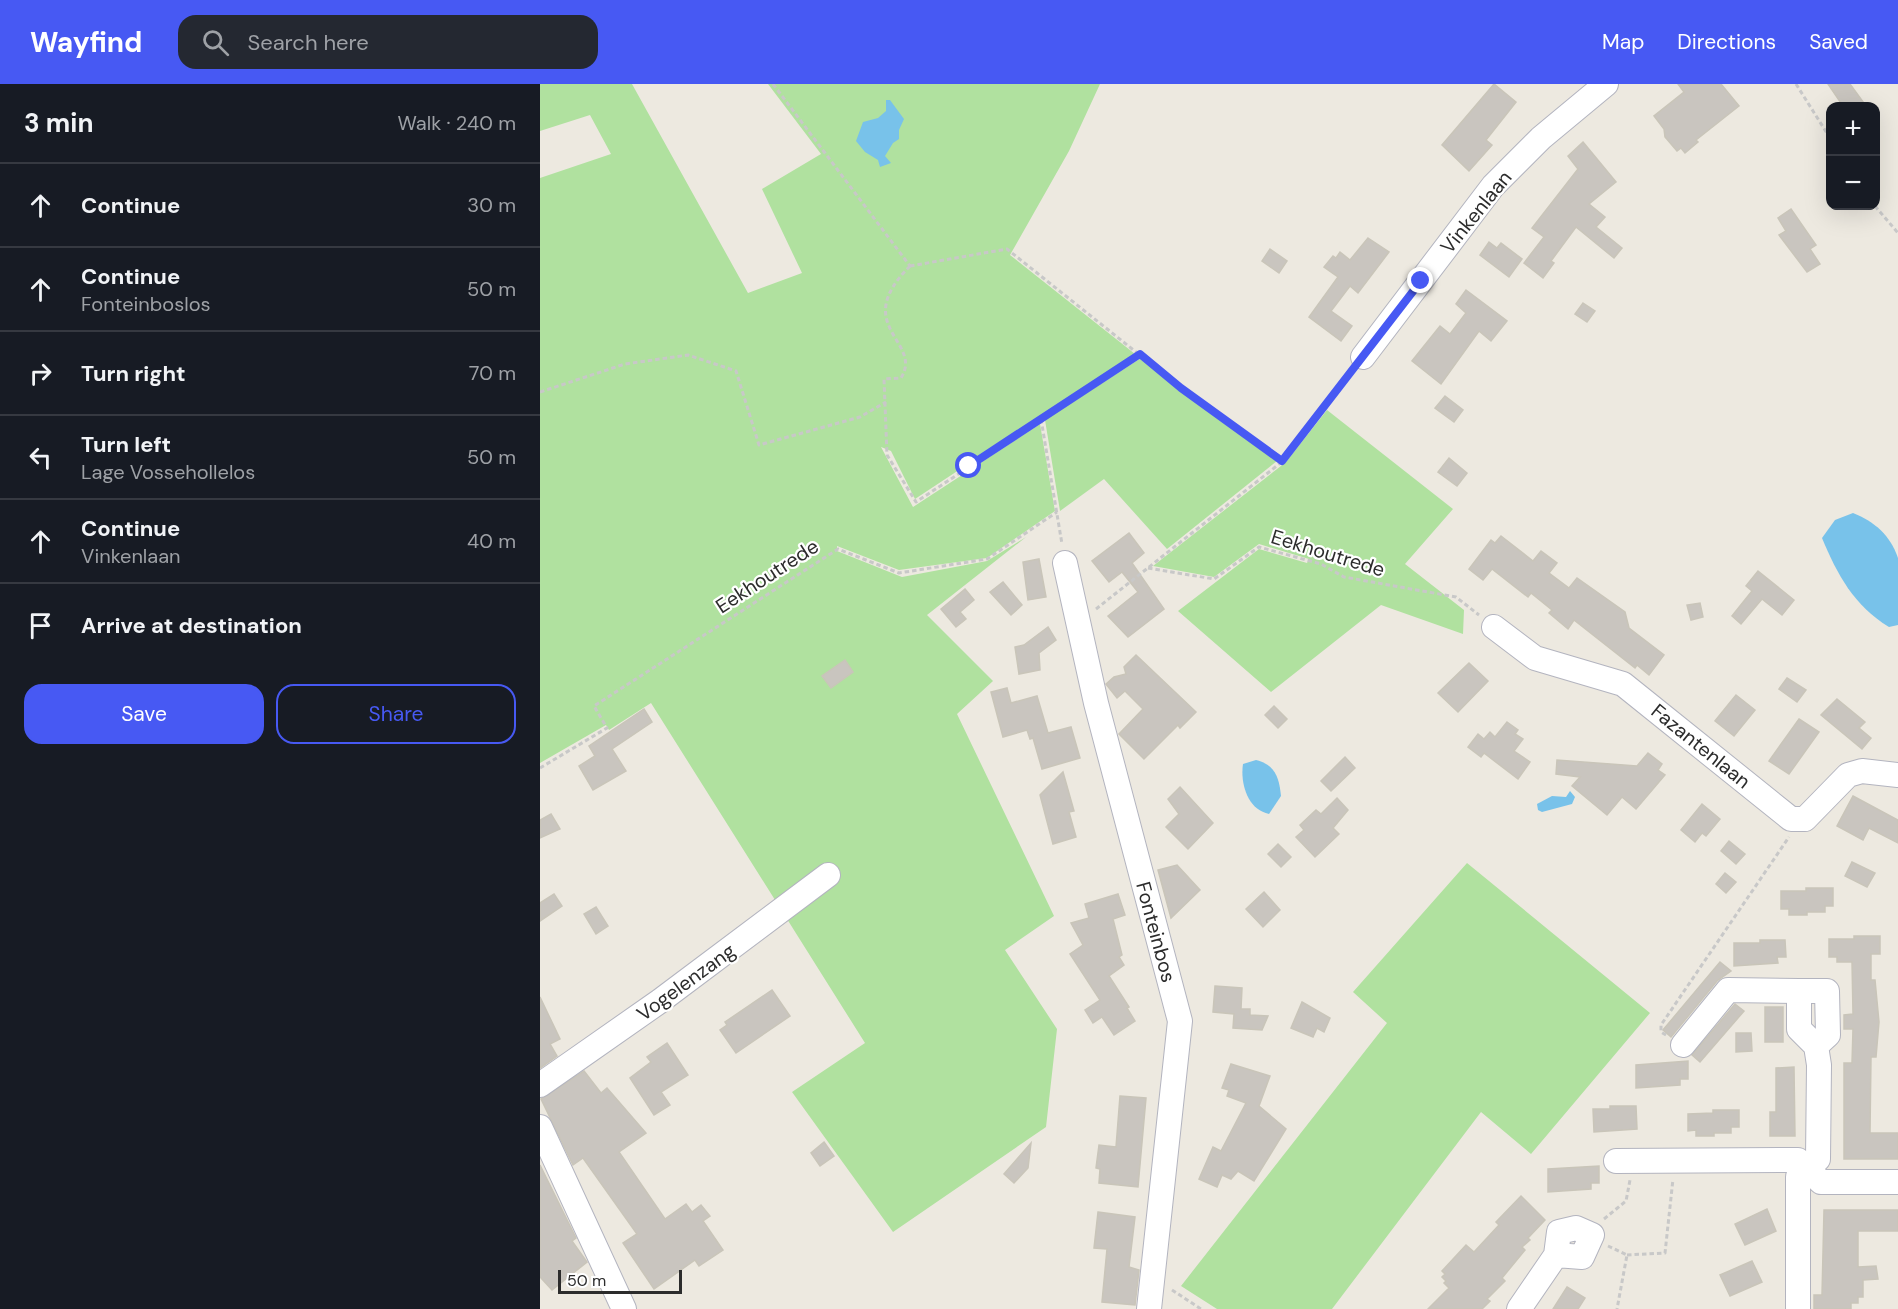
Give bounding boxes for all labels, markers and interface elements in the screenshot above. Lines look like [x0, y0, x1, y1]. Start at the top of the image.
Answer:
search box [178, 15, 598, 69]
text: Wayfind [30, 24, 142, 61]
icon: search [199, 26, 232, 59]
text: Search here [247, 28, 369, 57]
text: Map [1602, 28, 1644, 56]
text: Directions [1677, 28, 1776, 56]
text: Saved [1809, 28, 1868, 56]
map controls [1826, 102, 1880, 210]
button: + [1826, 102, 1880, 156]
text: 3 min [24, 106, 93, 140]
text: Walk · 240 m [397, 110, 516, 136]
button: − [1826, 156, 1880, 210]
street label: Vinkenlaan [1435, 165, 1517, 259]
icon: ahead [24, 189, 57, 222]
text: Continue [81, 191, 180, 220]
text: 30 m [467, 192, 516, 218]
text: Continue [81, 262, 180, 291]
route end [1407, 267, 1433, 293]
icon: ahead [24, 273, 57, 306]
text: 50 m [467, 276, 516, 302]
text: Fonteinboslos [81, 291, 211, 317]
icon: right [24, 357, 57, 390]
text: Turn right [81, 359, 186, 388]
text: 70 m [469, 360, 516, 386]
text: Turn left [81, 430, 171, 459]
icon: left [24, 441, 57, 474]
text: 50 m [467, 444, 516, 470]
route start [955, 452, 981, 478]
text: Lage Vossehollelos [81, 459, 255, 485]
text: Continue [81, 514, 180, 543]
street label: Eekhoutrede [1268, 523, 1388, 583]
icon: ahead [24, 525, 57, 558]
text: 40 m [467, 528, 516, 554]
street label: Eekhoutrede [711, 533, 823, 619]
text: Vinkenlaan [81, 543, 181, 569]
icon: arrive [24, 609, 57, 642]
text: Arrive at destination [81, 611, 302, 640]
button: Save [24, 684, 264, 744]
button: Share [276, 684, 516, 744]
street label: Fazantenlaan [1646, 698, 1756, 794]
street label: Fonteinbos [1130, 879, 1182, 985]
street label: Vogelenzang [632, 938, 740, 1026]
scale bar [558, 1267, 682, 1294]
text: 50 m [567, 1270, 606, 1291]

